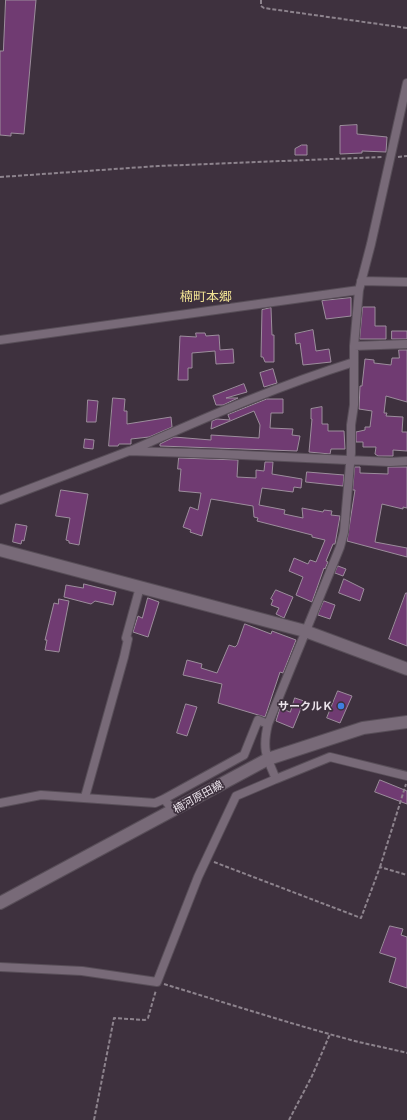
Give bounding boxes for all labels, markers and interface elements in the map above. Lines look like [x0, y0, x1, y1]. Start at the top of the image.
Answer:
district label: 楠町本郷 [180, 289, 232, 305]
place label: サークルＫ [278, 699, 333, 713]
marker: サークルＫ [336, 701, 346, 711]
street label: 楠河原田線 [171, 778, 225, 816]

